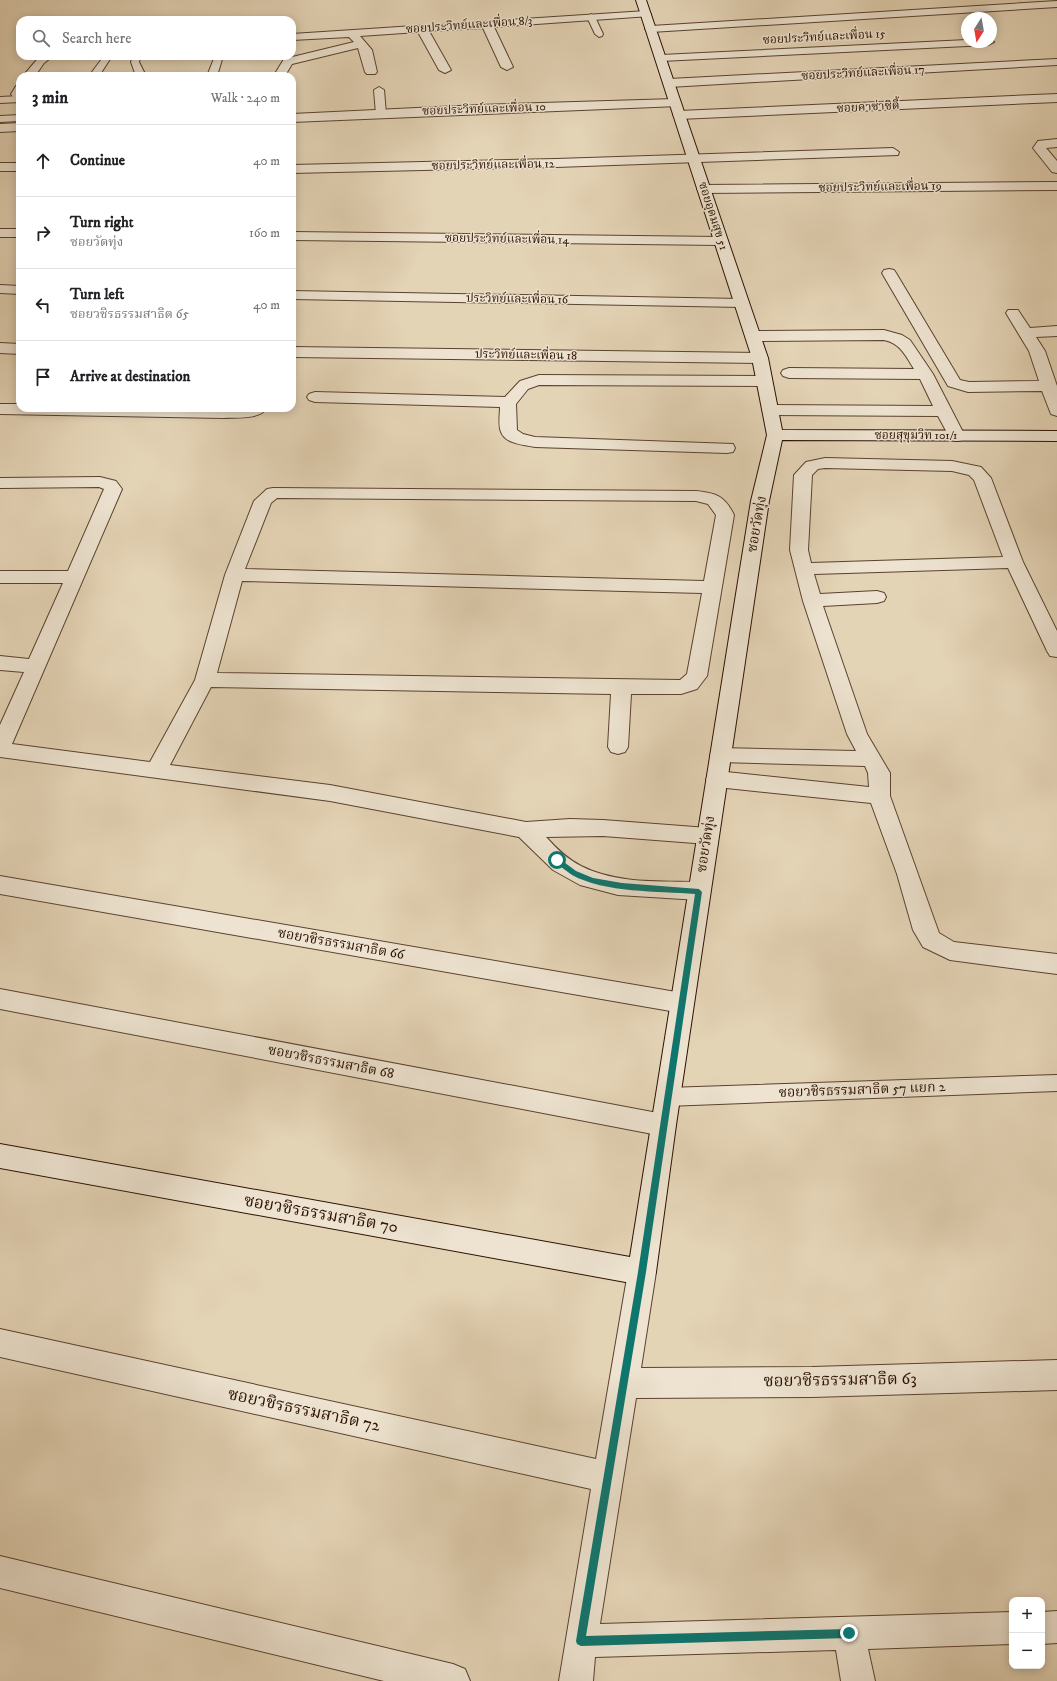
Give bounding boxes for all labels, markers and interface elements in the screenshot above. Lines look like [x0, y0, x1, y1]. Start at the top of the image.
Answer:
street label: ซอยประวิทย์และเพื่อน 8/3 [405, 11, 533, 37]
north arrow [961, 12, 997, 48]
search box [16, 16, 296, 60]
street label: ซอยประวิทย์และเพื่อน 15 [762, 24, 886, 48]
icon: search [30, 27, 52, 49]
text: Search here [62, 29, 131, 48]
street label: ซอยประวิทย์และเพื่อน 17 [801, 60, 925, 84]
text: 3 min [32, 87, 68, 109]
text: Walk · 240 m [211, 90, 280, 106]
street label: ซอยคาซ่าซิตี้ [836, 96, 901, 116]
street label: ซอยประวิทย์และเพื่อน 10 [422, 97, 546, 119]
icon: ahead [32, 150, 54, 172]
text: Continue [70, 151, 125, 170]
text: 40 m [253, 153, 280, 169]
street label: ซอยประวิทย์และเพื่อน 12 [431, 154, 555, 174]
street label: ซอยประวิทย์และเพื่อน 19 [818, 176, 942, 196]
street label: ซอยอุดมสุข 51 [695, 180, 731, 252]
text: Turn right [70, 213, 133, 232]
icon: right [32, 222, 54, 244]
text: 160 m [249, 225, 280, 241]
street label: ซอยประวิทย์และเพื่อน 14 [445, 228, 570, 248]
text: ซอยวัดทุ่ง [70, 234, 123, 250]
text: Turn left [70, 285, 124, 304]
street label: ประวิทย์และเพื่อน 16 [466, 289, 569, 307]
icon: left [32, 294, 54, 316]
text: 40 m [253, 297, 280, 313]
text: ซอยวชิรธรรมสาธิต 65 [70, 306, 189, 322]
street label: ประวิทย์และเพื่อน 18 [475, 345, 577, 363]
icon: arrive [32, 366, 54, 388]
text: Arrive at destination [70, 367, 190, 386]
street label: ซอยสุขุมวิท 101/1 [875, 428, 957, 443]
street label: ซอยวัดทุ่ง [743, 494, 771, 554]
street label: ซอยวัดทุ่ง [693, 814, 719, 874]
route start [548, 851, 566, 869]
street label: ซอยวชิรธรรมสาธิต 66 [276, 924, 406, 964]
street label: ซอยวชิรธรรมสาธิต 68 [266, 1041, 396, 1083]
street label: ซอยวชิรธรรมสาธิต 57 แยก 2 [778, 1078, 946, 1102]
street label: ซอยวชิรธรรมสาธิต 70 [242, 1190, 400, 1238]
street label: ซอยวชิรธรรมสาธิต 63 [763, 1368, 917, 1392]
street label: ซอยวชิรธรรมสาธิต 72 [226, 1383, 383, 1437]
map controls [1009, 1597, 1045, 1669]
button: + [1009, 1597, 1045, 1633]
route end [840, 1624, 858, 1642]
button: − [1009, 1633, 1045, 1669]

